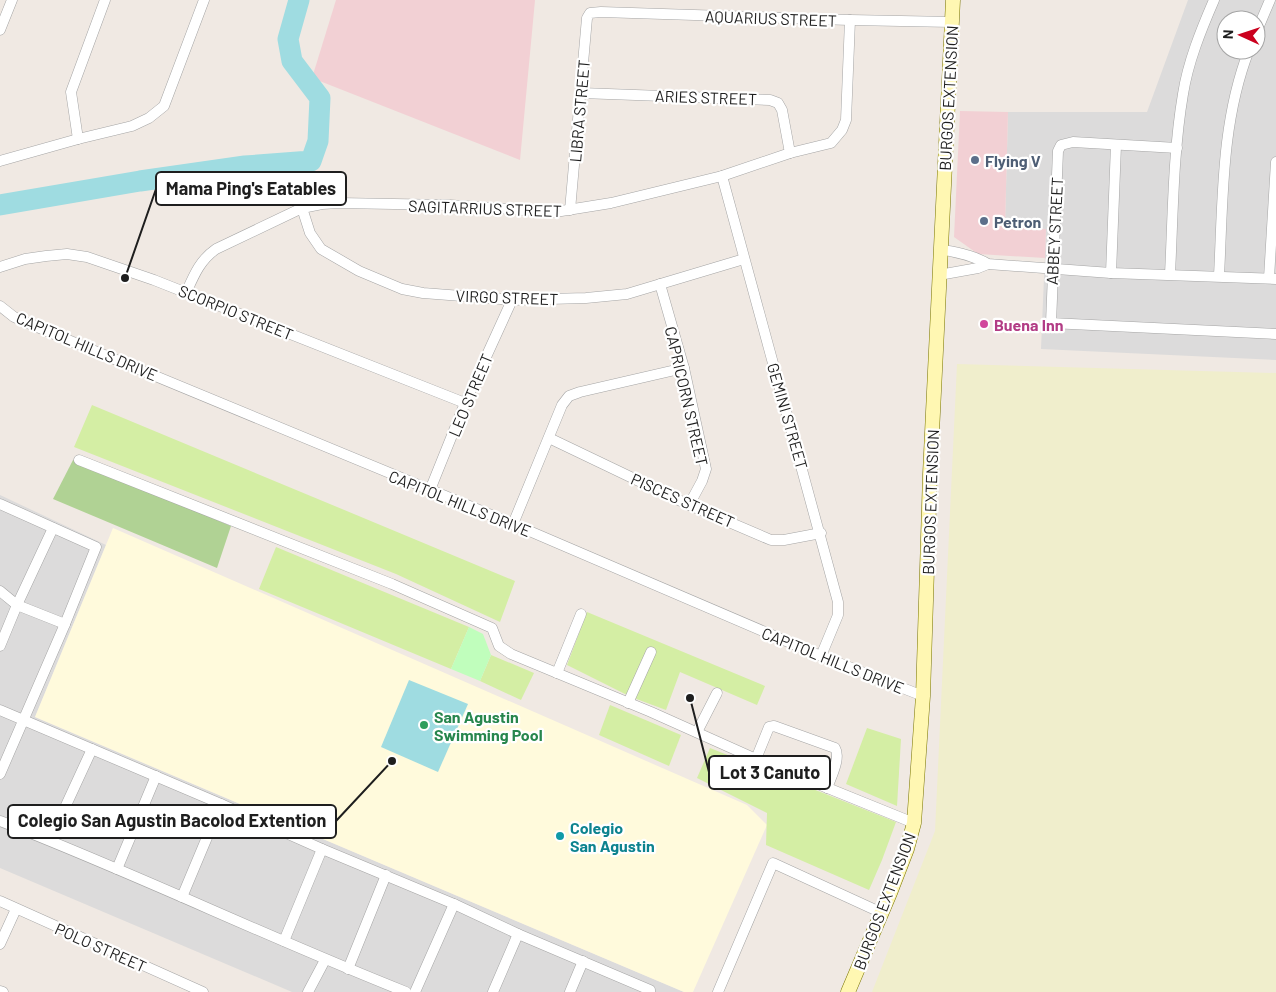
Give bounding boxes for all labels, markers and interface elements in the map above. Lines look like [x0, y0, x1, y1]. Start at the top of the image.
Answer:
street label: AQUARIUS STREET [705, 6, 837, 30]
north arrow [1216, 10, 1266, 60]
street label: BURGOS EXTENSION [935, 25, 961, 171]
text: N [1219, 29, 1236, 39]
street label: LIBRA STREET [565, 59, 593, 163]
street label: ARIES STREET [655, 86, 757, 108]
place label: Flying V [985, 151, 1041, 170]
marker: Flying V [969, 154, 981, 166]
callout: Mama Ping's Eatables [156, 172, 346, 205]
text: Mama Ping's Eatables [166, 177, 336, 199]
street label: ABBEY STREET [1042, 177, 1066, 285]
street label: SAGITARRIUS STREET [408, 196, 562, 220]
place label: Petron [994, 212, 1041, 231]
marker: Petron [978, 215, 990, 227]
street label: SCORPIO STREET [176, 280, 296, 344]
street label: VIRGO STREET [455, 286, 559, 308]
street label: CAPITOL HILLS DRIVE [13, 308, 161, 384]
place label: Buena Inn [994, 315, 1063, 334]
marker: Buena Inn [978, 318, 990, 330]
street label: CAPRICORN STREET [662, 324, 712, 468]
street label: LEO STREET [444, 351, 496, 439]
street label: GEMINI STREET [764, 361, 812, 471]
street label: BURGOS EXTENSION [918, 429, 942, 575]
street label: CAPITOL HILLS DRIVE [386, 466, 534, 540]
street label: PISCES STREET [628, 469, 738, 531]
street label: CAPITOL HILLS DRIVE [759, 623, 907, 697]
place label: San Agustin Swimming Pool [434, 707, 543, 744]
marker: San Agustin Swimming Pool [418, 719, 430, 731]
callout: Lot 3 Canuto [709, 756, 830, 789]
text: Lot 3 Canuto [720, 761, 820, 783]
callout: Colegio San Agustin Bacolod Extention [8, 805, 336, 838]
text: Colegio San Agustin Bacolod Extention [18, 809, 326, 831]
place label: Colegio San Agustin [570, 818, 655, 855]
marker: Colegio San Agustin [554, 830, 566, 842]
street label: BURGOS EXTENSION [849, 830, 919, 972]
street label: POLO STREET [52, 918, 150, 976]

